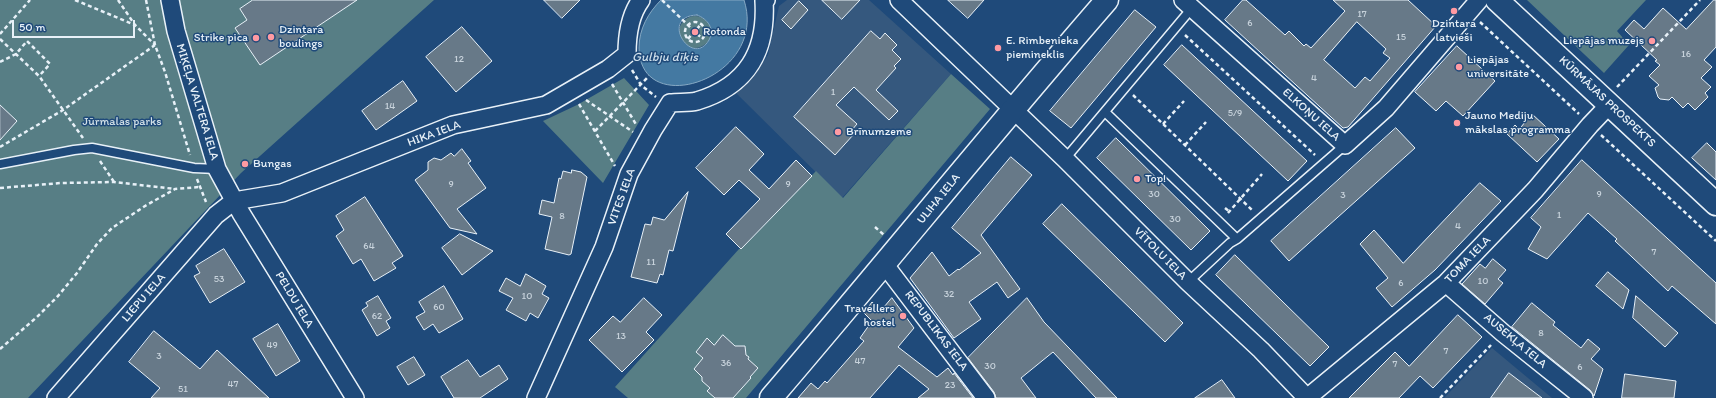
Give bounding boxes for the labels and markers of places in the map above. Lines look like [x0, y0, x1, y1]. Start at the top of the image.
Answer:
marker: Dzintara latvieši [1449, 6, 1459, 16]
place label: Dzintara latvieši [1432, 17, 1476, 45]
place label: Dzintara boulings [279, 23, 323, 51]
place label: Rotonda [703, 25, 746, 39]
marker: Rotonda [690, 27, 700, 37]
place label: Strike pica [194, 31, 248, 45]
marker: Dzintara boulings [266, 32, 276, 42]
marker: Strike pica [251, 33, 261, 43]
place label: E. Rimbenieka piemineklis [1006, 34, 1078, 62]
place label: Liepājas muzejs [1563, 34, 1644, 48]
marker: Liepājas muzejs [1647, 36, 1657, 46]
marker: E. Rimbenieka piemineklis [993, 43, 1003, 53]
place label: Liepājas universitāte [1467, 53, 1529, 81]
marker: Liepājas universitāte [1454, 62, 1464, 72]
place label: Jauno Mediju mākslas programma [1465, 109, 1570, 137]
marker: Jauno Mediju mākslas programma [1452, 118, 1462, 128]
place label: Brīnumzeme [846, 125, 911, 139]
marker: Brīnumzeme [833, 127, 843, 137]
place label: Bungas [253, 157, 292, 171]
marker: Bungas [240, 159, 250, 169]
place label: Top! [1145, 172, 1166, 186]
marker: Top! [1132, 174, 1142, 184]
place label: Travellers hostel [844, 302, 895, 330]
marker: Travellers hostel [898, 311, 908, 321]

